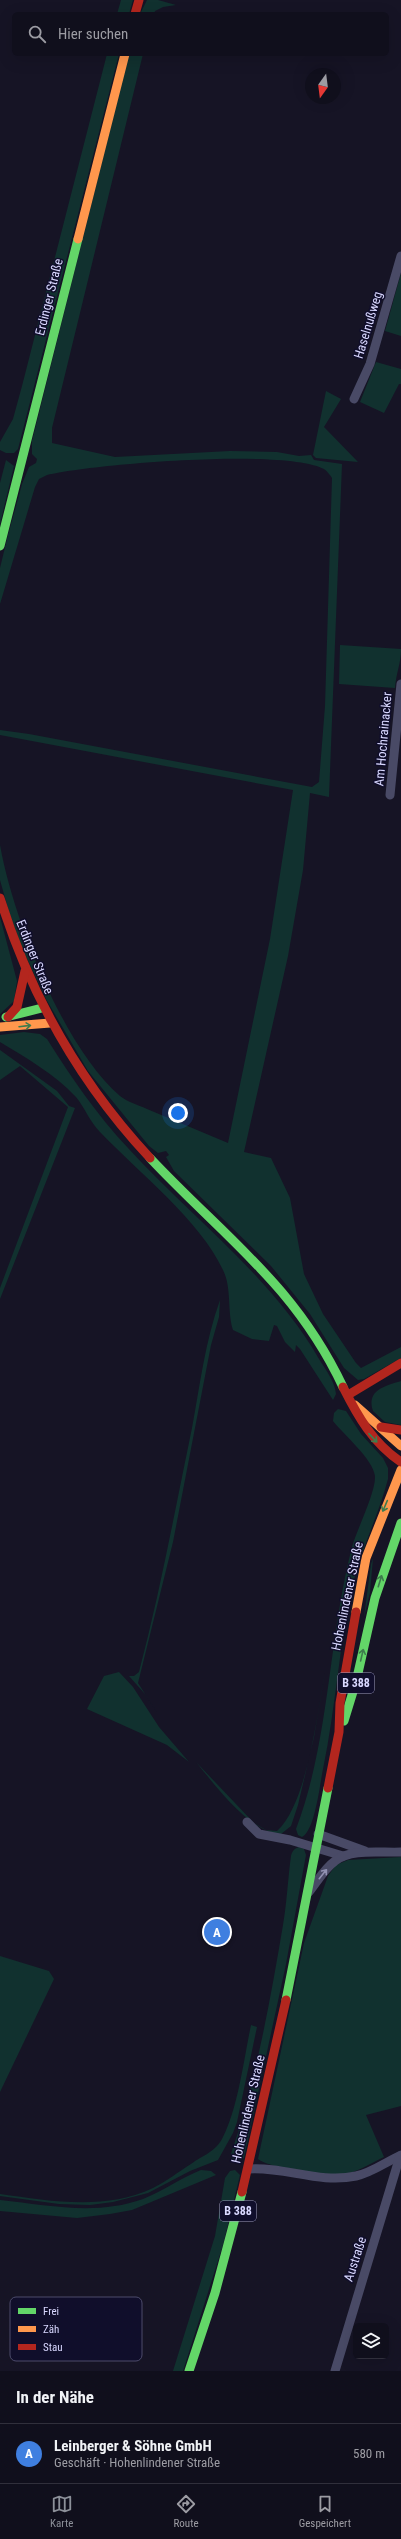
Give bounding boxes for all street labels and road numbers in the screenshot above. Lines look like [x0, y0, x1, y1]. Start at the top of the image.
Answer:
street label: Erdinger Straße [32, 257, 66, 337]
street label: Haselnußweg [351, 290, 385, 360]
street label: Am Hochrainacker [371, 691, 395, 787]
street label: Erdinger Straße [13, 918, 57, 996]
street label: Hohenlindener Straße [328, 1540, 366, 1652]
road number: B 388 [338, 1673, 374, 1693]
street label: Hohenlindener Straße [228, 2053, 268, 2165]
road number: B 388 [220, 2201, 256, 2221]
street label: Austraße [341, 2235, 369, 2283]

